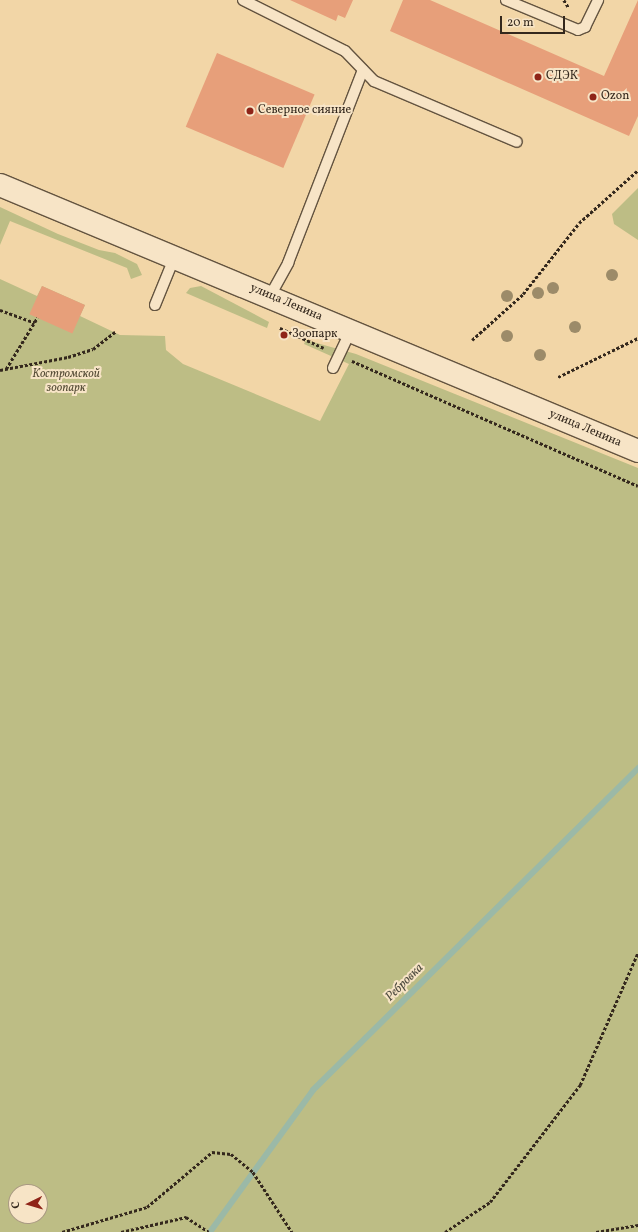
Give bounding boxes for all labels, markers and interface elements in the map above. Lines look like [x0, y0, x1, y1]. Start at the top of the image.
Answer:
scale bar [502, 8, 567, 34]
text: 20 m [507, 15, 534, 31]
place label: СДЭК [546, 70, 578, 84]
marker: СДЭК [533, 72, 543, 82]
place label: Ozon [601, 90, 629, 104]
marker: Ozon [588, 92, 598, 102]
place label: Северное сияние [258, 104, 351, 118]
marker: Северное сияние [245, 106, 255, 116]
street label: улица Ленина [248, 281, 324, 325]
place label: Зоопарк [292, 328, 337, 342]
marker: Зоопарк [279, 330, 289, 340]
park label: Костромской зоопарк [32, 368, 100, 396]
street label: улица Ленина [547, 407, 623, 451]
water label: Ребровка [383, 961, 427, 1005]
north arrow [8, 1184, 48, 1224]
text: С [9, 1201, 24, 1209]

